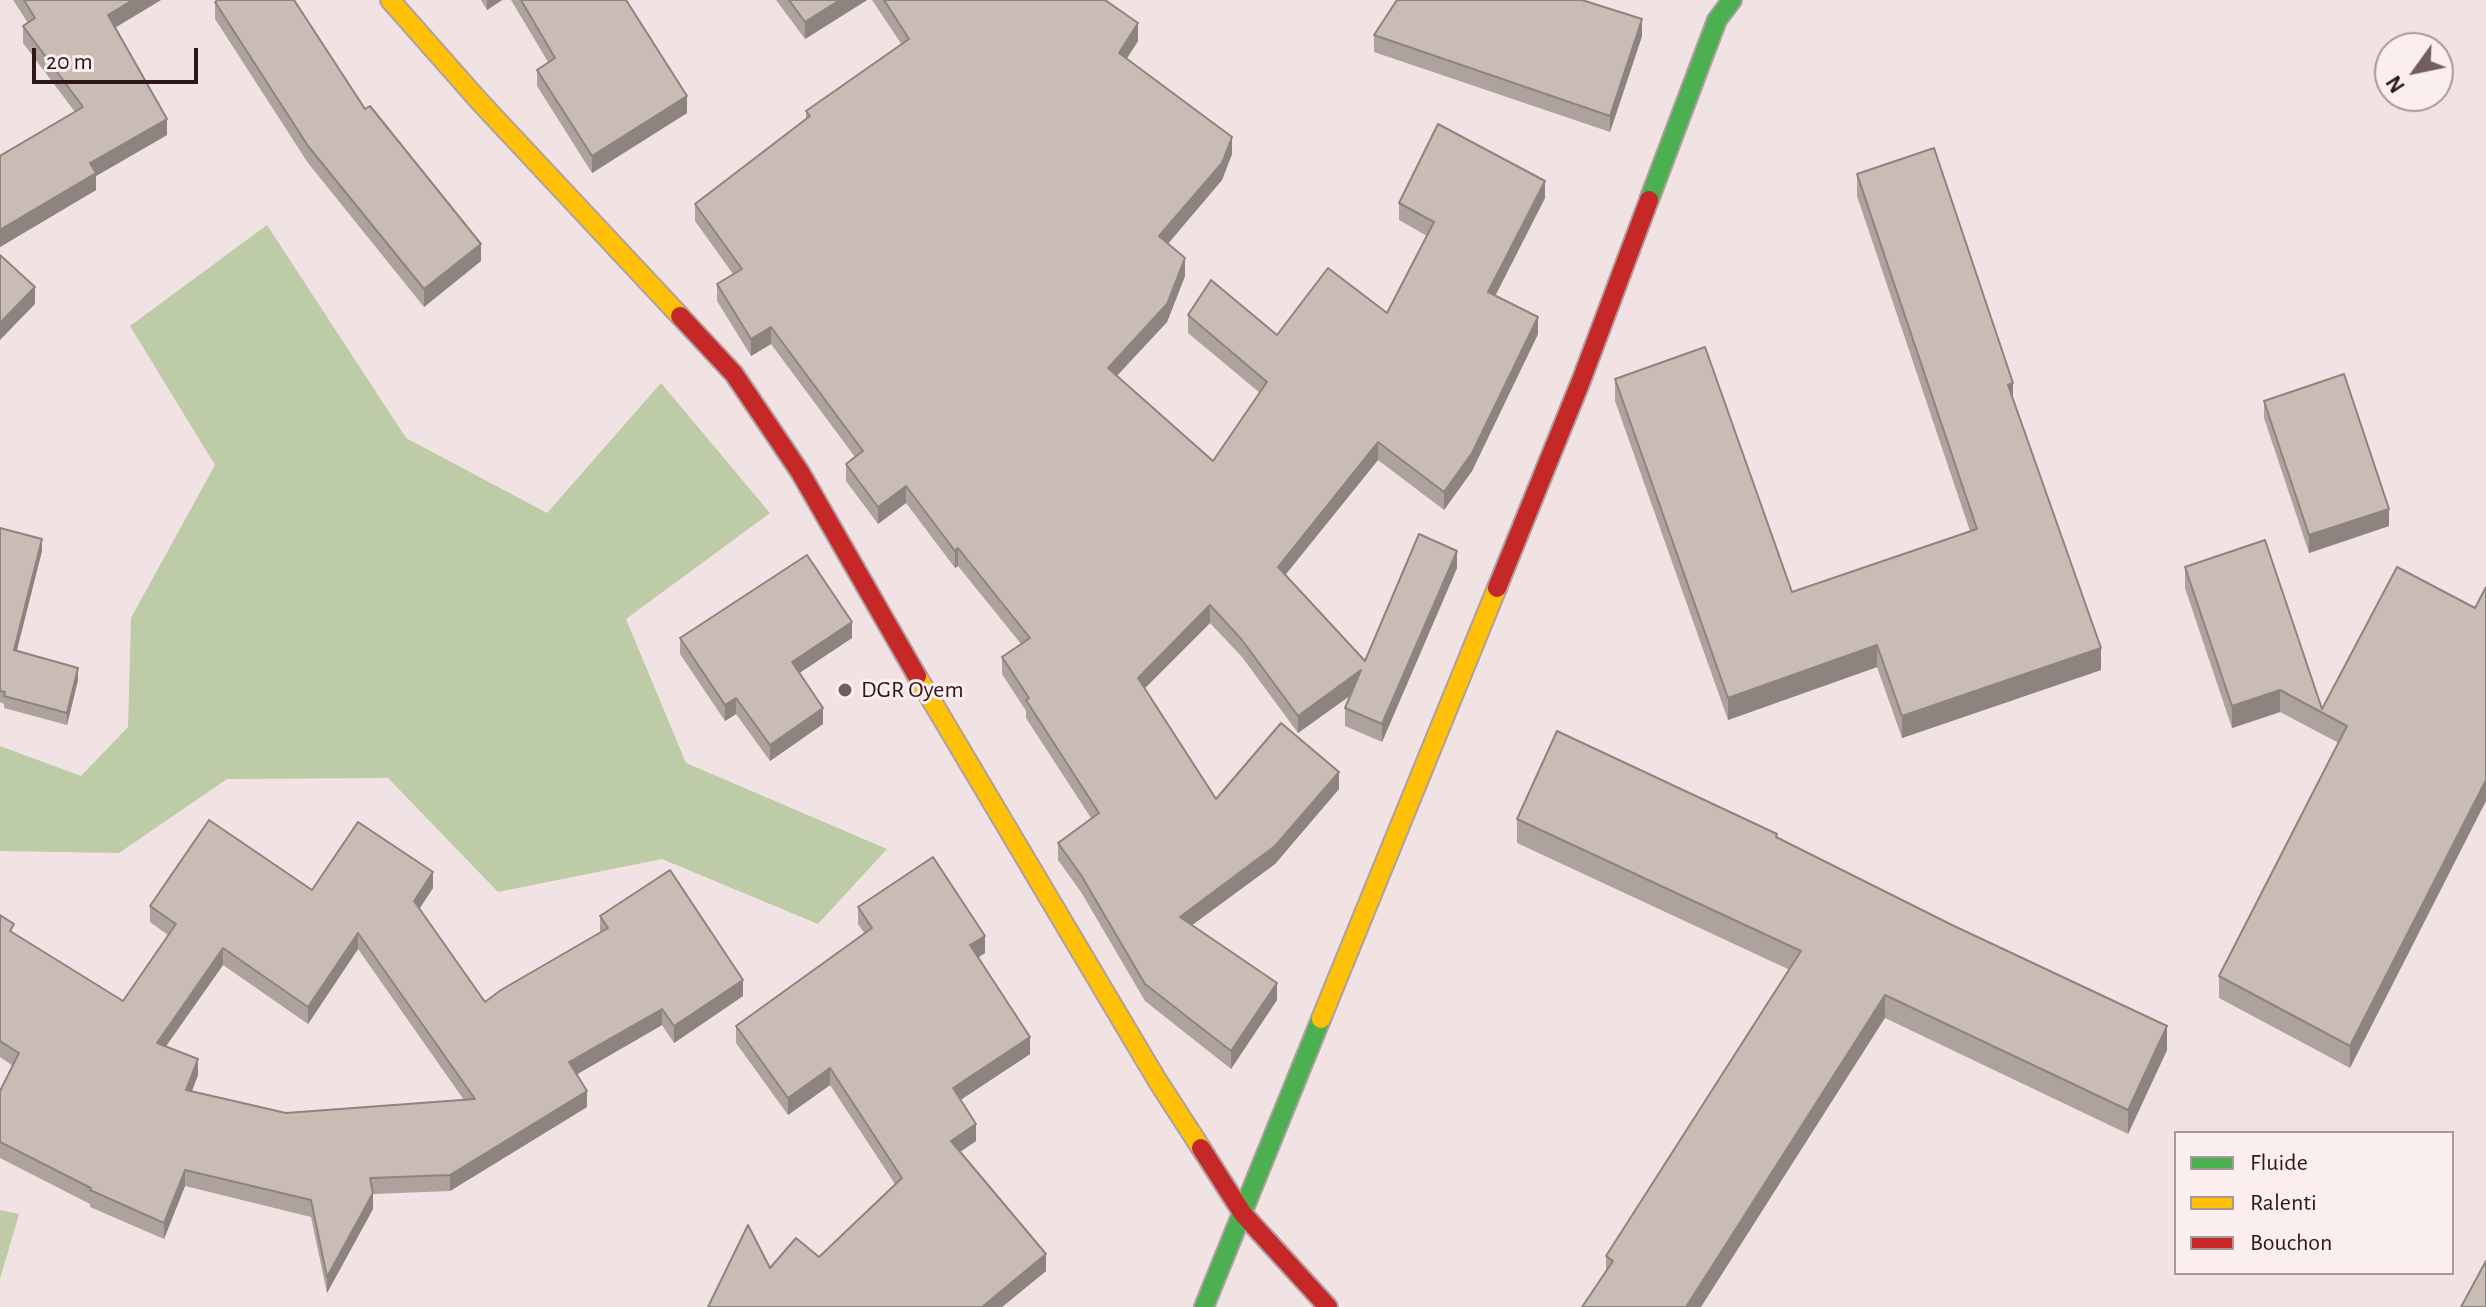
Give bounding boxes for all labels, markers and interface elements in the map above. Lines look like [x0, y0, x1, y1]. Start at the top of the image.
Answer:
scale bar [36, 32, 202, 82]
north arrow [2374, 32, 2454, 112]
text: 20 m [46, 50, 93, 74]
text: N [2382, 72, 2409, 96]
place label: DGR Oyem [861, 676, 964, 704]
marker: DGR Oyem [836, 681, 854, 699]
legend [2174, 1131, 2454, 1275]
text: Fluide [2250, 1151, 2308, 1175]
text: Ralenti [2250, 1191, 2317, 1215]
text: Bouchon [2250, 1231, 2332, 1255]

